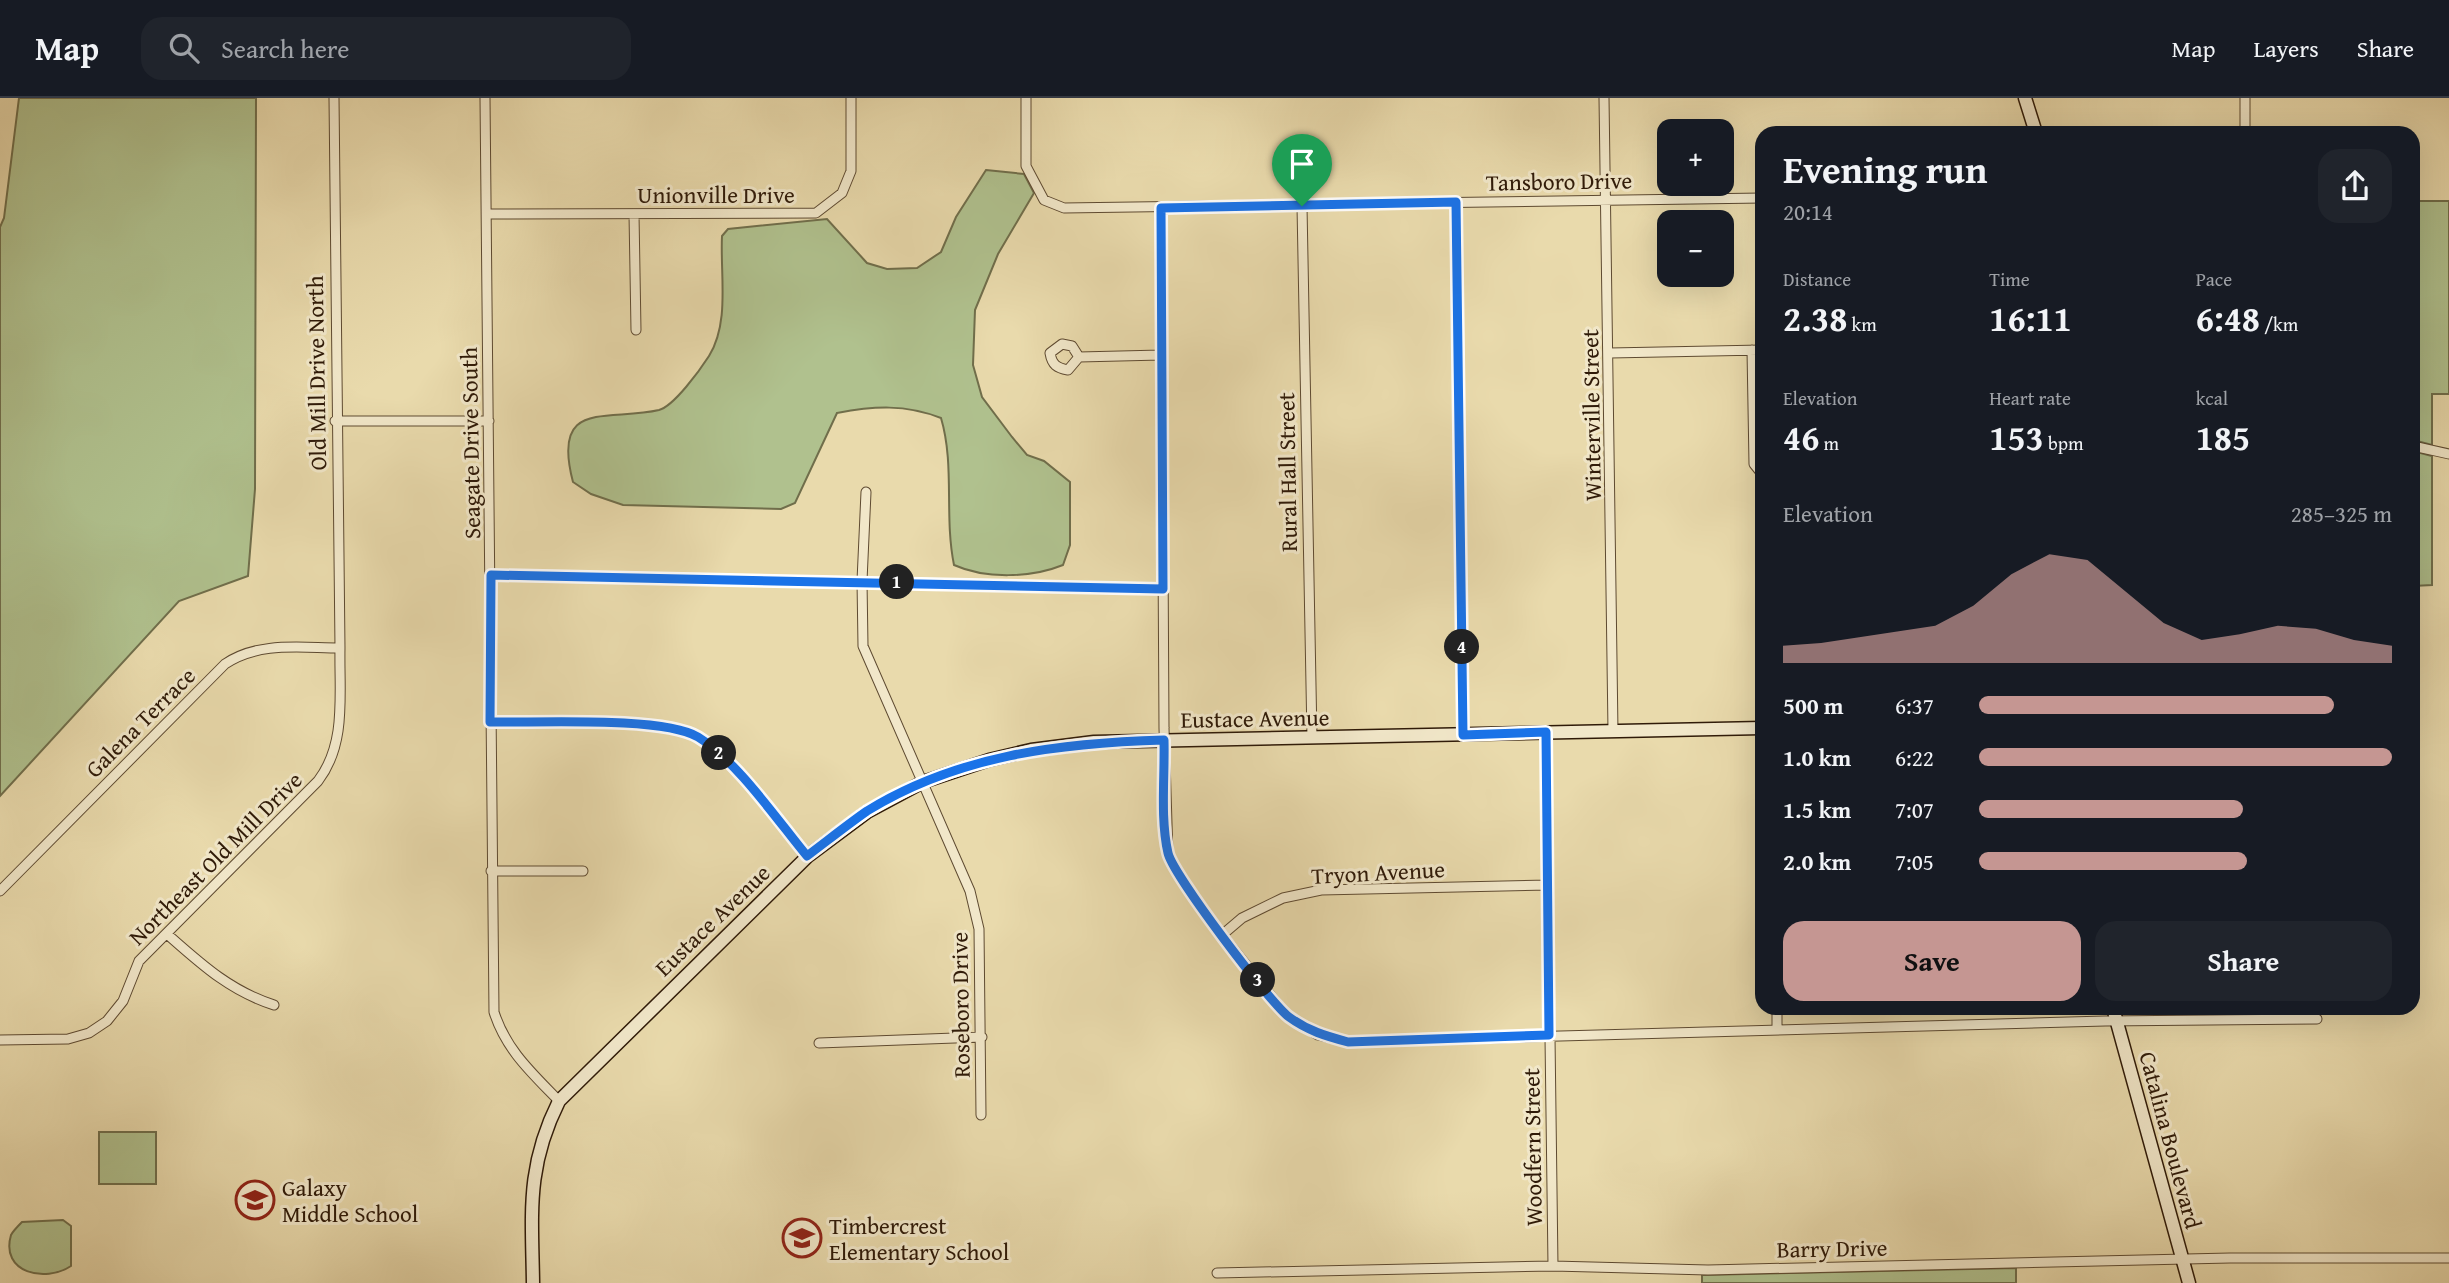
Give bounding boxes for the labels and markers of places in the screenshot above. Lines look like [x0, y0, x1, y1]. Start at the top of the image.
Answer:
pin [1272, 134, 1332, 206]
pin: 1 [880, 564, 914, 600]
pin: 4 [1444, 630, 1480, 664]
pin: 2 [702, 736, 736, 770]
pin: 3 [1240, 962, 1276, 998]
place label: Galaxy Middle School [282, 1171, 418, 1230]
school or university icon: Galaxy Middle School [234, 1179, 276, 1221]
place label: Timbercrest Elementary School [829, 1209, 1009, 1268]
school or university icon: Timbercrest Elementary School [781, 1217, 823, 1259]

